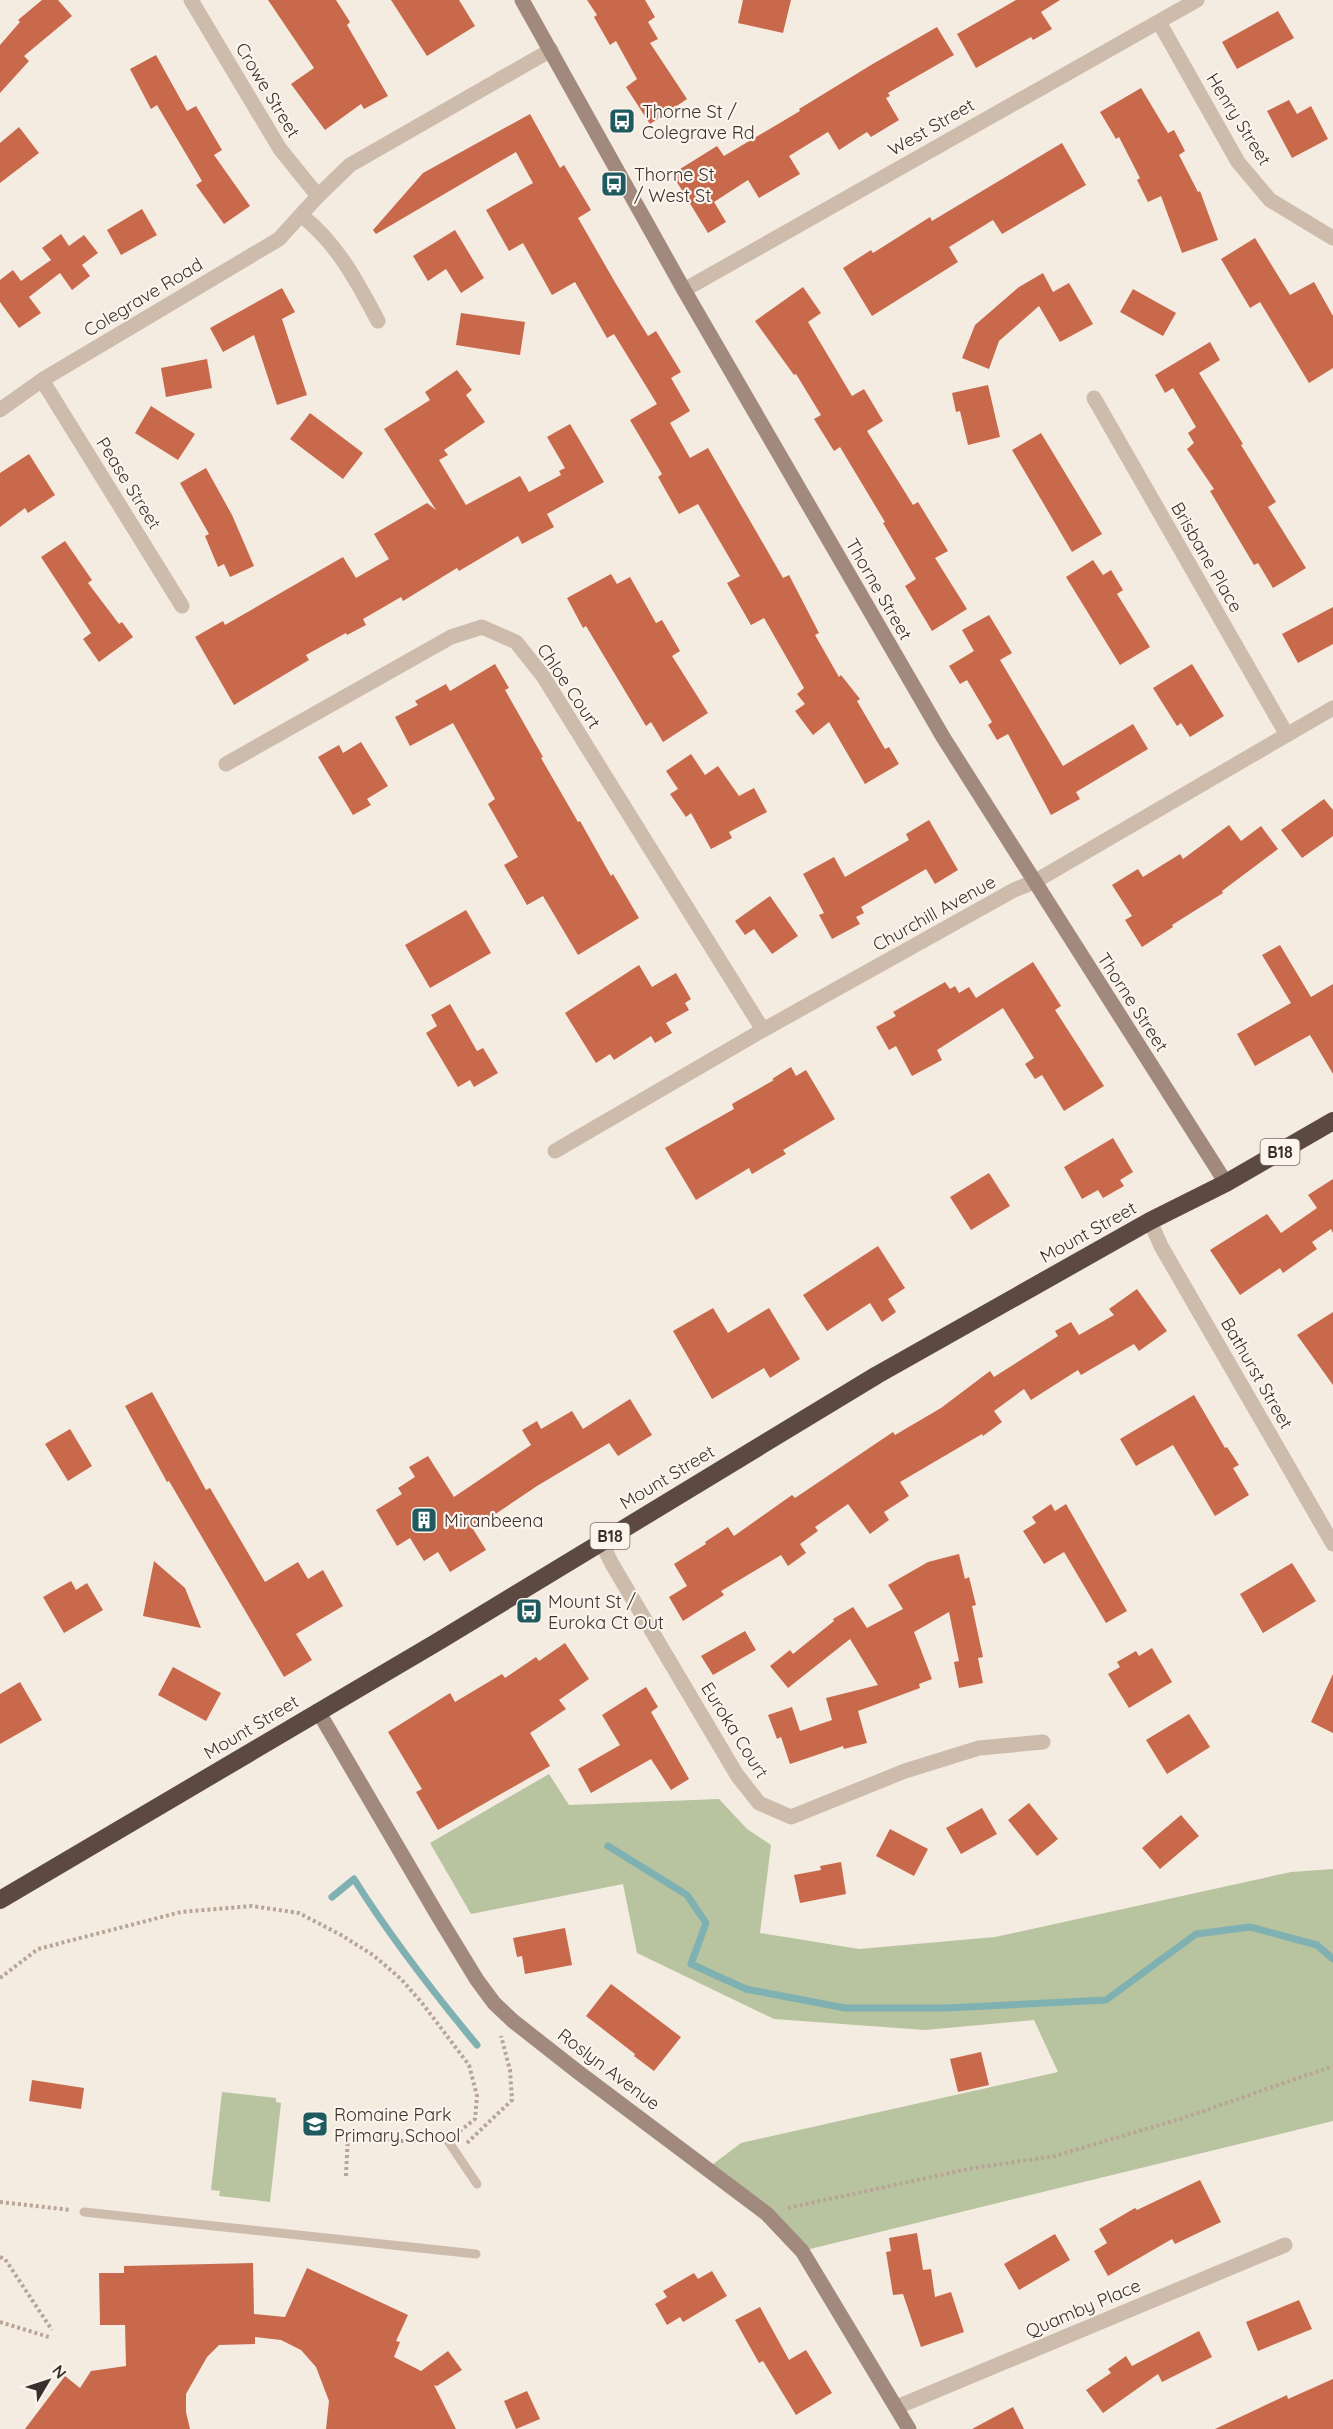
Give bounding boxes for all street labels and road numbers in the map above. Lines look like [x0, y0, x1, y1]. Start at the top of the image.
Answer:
street label: Crowe Street [231, 38, 305, 142]
street label: Henry Street [1201, 68, 1277, 170]
street label: West Street [884, 93, 978, 161]
street label: Colegrave Road [79, 253, 207, 341]
street label: Pease Street [92, 433, 166, 533]
street label: Brisbane Place [1166, 498, 1248, 616]
street label: Thorne Street [841, 534, 917, 644]
street label: Chloe Court [532, 639, 606, 733]
street label: Churchill Avenue [869, 870, 999, 956]
street label: Thorne Street [1092, 948, 1174, 1056]
road number: B18 [1260, 1139, 1300, 1165]
street label: Mount Street [1036, 1196, 1140, 1268]
street label: Bathurst Street [1216, 1313, 1298, 1433]
street label: Mount Street [615, 1440, 719, 1514]
road number: B18 [590, 1523, 630, 1549]
street label: Euroka Court [696, 1678, 774, 1782]
street label: Mount Street [199, 1690, 303, 1764]
street label: Roslyn Avenue [553, 2023, 665, 2115]
street label: Quamby Place [1022, 2273, 1144, 2343]

